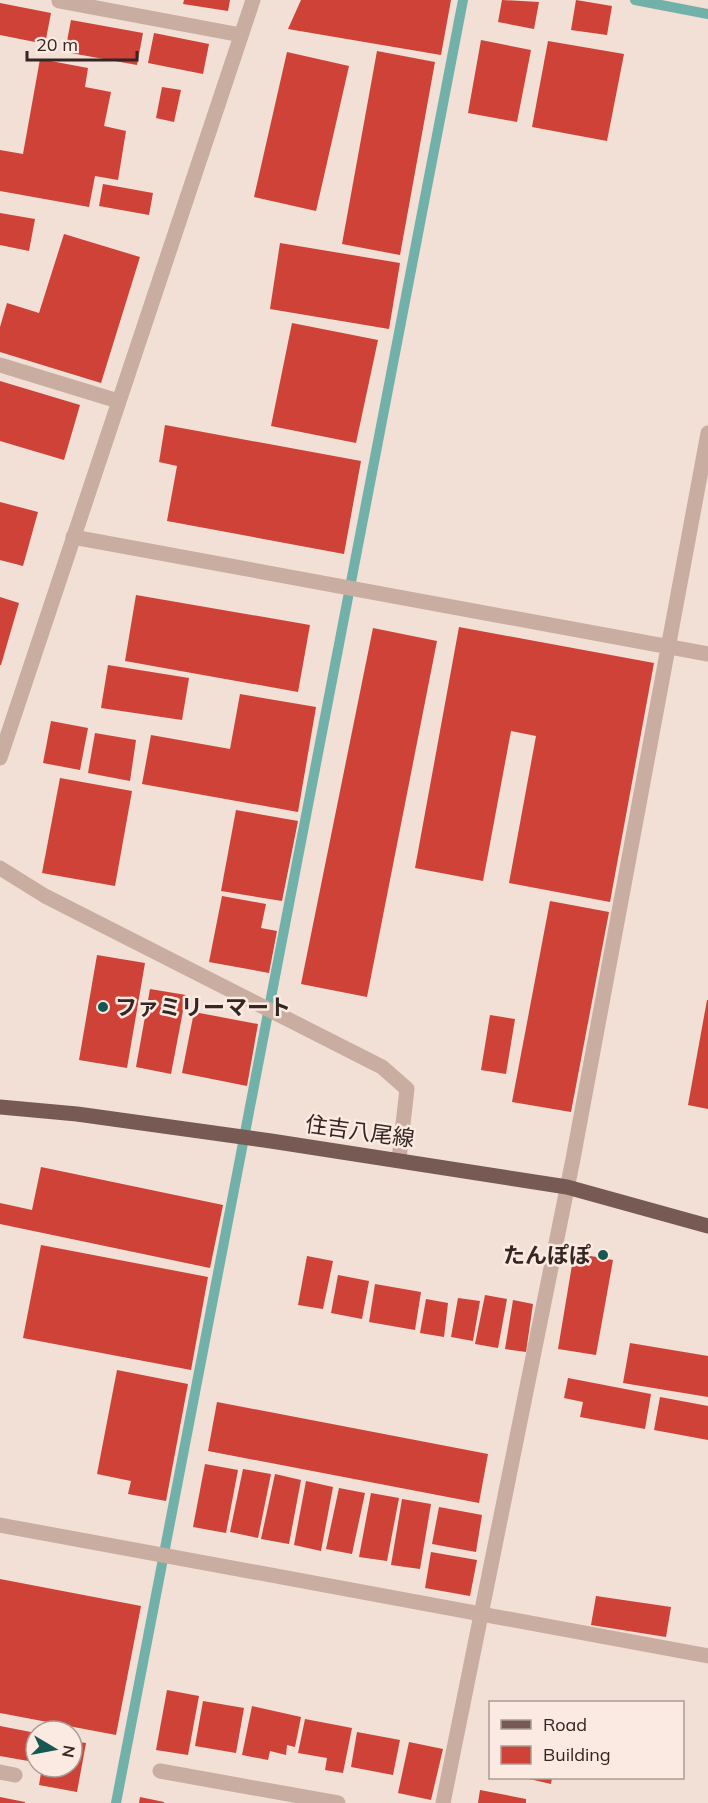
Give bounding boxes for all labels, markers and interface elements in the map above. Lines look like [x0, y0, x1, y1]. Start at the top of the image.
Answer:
scale bar [27, 24, 136, 62]
text: 20 m [36, 33, 78, 56]
place label: ファミリーマート [115, 993, 291, 1021]
marker: ファミリーマート [96, 1000, 110, 1014]
street label: 住吉八尾線 [304, 1109, 416, 1153]
place label: たんぽぽ [503, 1241, 591, 1269]
marker: たんぽぽ [596, 1248, 610, 1262]
legend [489, 1701, 684, 1779]
text: Road [543, 1713, 587, 1736]
north arrow [24, 1719, 84, 1779]
text: Building [543, 1743, 611, 1766]
text: N [58, 1744, 80, 1759]

